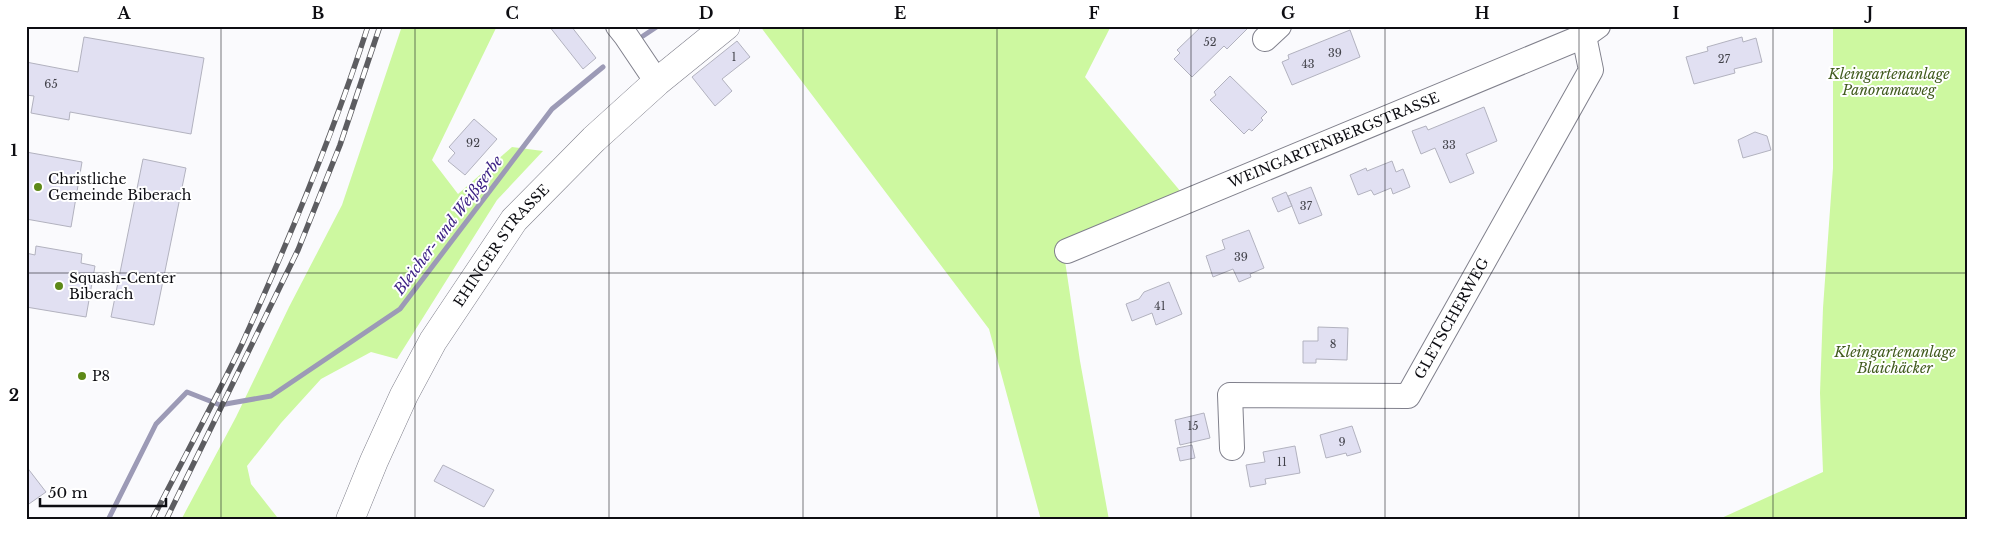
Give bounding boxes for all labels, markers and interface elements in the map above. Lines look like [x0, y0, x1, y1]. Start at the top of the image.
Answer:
text: A [117, 3, 132, 23]
text: B [312, 3, 325, 23]
text: C [505, 3, 519, 23]
text: D [699, 3, 713, 23]
text: E [894, 3, 906, 23]
text: F [1088, 3, 1100, 23]
text: G [1281, 3, 1295, 23]
text: H [1474, 3, 1490, 23]
text: I [1673, 3, 1680, 23]
text: J [1864, 3, 1873, 23]
house number: 52 [1203, 35, 1217, 49]
house number: 39 [1328, 46, 1342, 60]
house number: 1 [732, 50, 737, 64]
house number: 27 [1718, 52, 1731, 66]
house number: 43 [1301, 57, 1315, 71]
park label: Kleingartenanlage Panoramaweg [1827, 65, 1950, 99]
house number: 65 [44, 77, 58, 91]
street label: WEINGARTENBERGSTRASSE [1225, 88, 1442, 192]
house number: 92 [466, 136, 480, 150]
house number: 33 [1442, 138, 1456, 152]
text: 1 [11, 140, 18, 160]
water label: Bleicher- und Weißgerbe [389, 152, 507, 299]
place label: Christliche Gemeinde Biberach [48, 170, 192, 204]
marker: Christliche Gemeinde Biberach [32, 181, 44, 193]
street label: EHINGER STRASSE [450, 181, 553, 310]
house number: 37 [1300, 199, 1313, 213]
house number: 39 [1234, 250, 1248, 264]
street label: GLETSCHERWEG [1410, 255, 1493, 382]
place label: Squash-Center Biberach [69, 269, 176, 303]
marker: Squash-Center Biberach [53, 280, 65, 292]
house number: 41 [1154, 299, 1166, 313]
house number: 8 [1330, 337, 1336, 351]
park label: Kleingartenanlage Blaichäcker [1833, 343, 1956, 377]
place label: P8 [92, 367, 110, 385]
marker: P8 [76, 370, 88, 382]
text: 2 [9, 385, 19, 405]
house number: 15 [1187, 419, 1199, 433]
house number: 9 [1338, 435, 1346, 449]
house number: 11 [1277, 455, 1287, 469]
scale bar [40, 476, 166, 508]
text: 50 m [48, 483, 88, 502]

